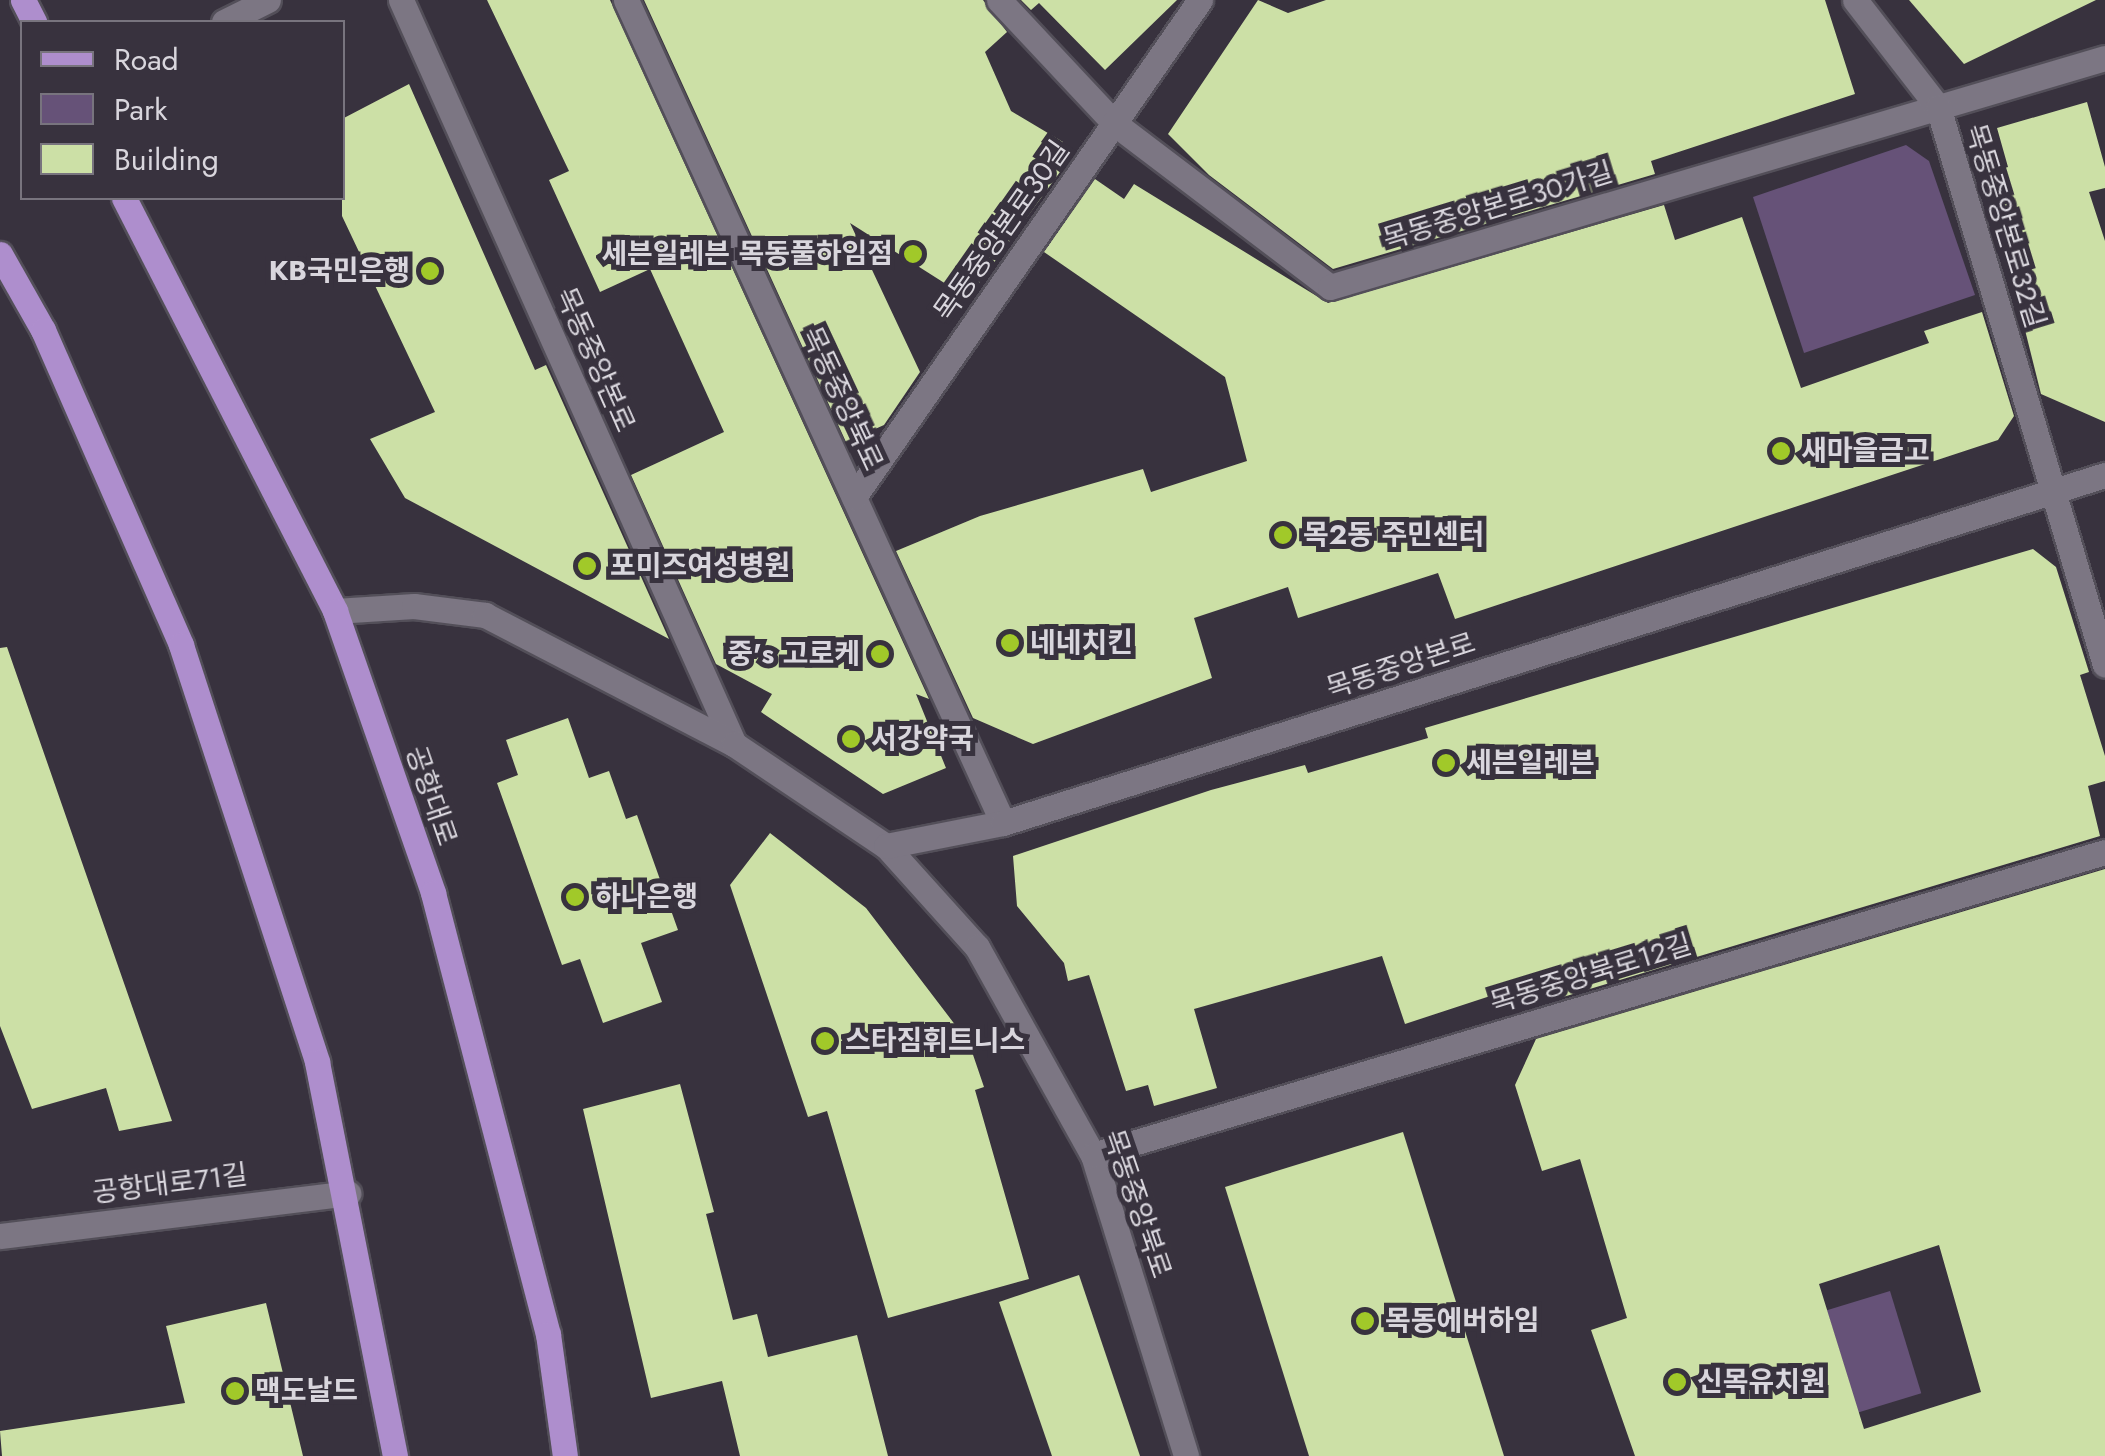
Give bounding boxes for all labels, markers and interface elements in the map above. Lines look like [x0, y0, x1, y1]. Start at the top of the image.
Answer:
legend [20, 20, 345, 200]
text: Road [114, 38, 179, 81]
text: Park [114, 88, 167, 131]
street label: 목동중앙본로32길 [1958, 120, 2052, 332]
street label: 목동중앙본로30길 [927, 134, 1077, 328]
text: Building [114, 138, 219, 181]
street label: 목동중앙본로30가길 [1379, 155, 1617, 257]
place label: 세븐일레븐 목동풀하임점 [601, 237, 893, 271]
marker: 세븐일레븐 목동풀하임점 [902, 243, 924, 265]
place label: KB국민은행 [269, 254, 410, 288]
marker: KB국민은행 [419, 260, 441, 282]
street label: 목동중앙본로 [548, 283, 642, 437]
street label: 목동중앙북로 [794, 322, 890, 476]
place label: 새마을금고 [1801, 434, 1930, 468]
marker: 새마을금고 [1770, 440, 1792, 462]
place label: 목2동 주민센터 [1303, 518, 1484, 552]
marker: 목2동 주민센터 [1272, 524, 1294, 546]
place label: 포미즈여성병원 [610, 549, 790, 583]
marker: 포미즈여성병원 [574, 553, 600, 579]
place label: 네네치킨 [1030, 626, 1133, 660]
street label: 목동중앙본로 [1322, 626, 1480, 706]
marker: 네네치킨 [999, 632, 1021, 654]
place label: 중's 고로케 [727, 637, 860, 671]
marker: 중's 고로케 [869, 643, 891, 665]
place label: 서강약국 [871, 722, 974, 756]
marker: 서강약국 [840, 728, 862, 750]
street label: 공항대로 [398, 742, 464, 850]
place label: 세븐일레븐 [1466, 746, 1595, 780]
marker: 세븐일레븐 [1435, 752, 1457, 774]
place label: 하나은행 [595, 880, 698, 914]
marker: 하나은행 [564, 886, 586, 908]
street label: 목동중앙북로12길 [1486, 927, 1696, 1021]
place label: 스타짐휘트니스 [845, 1024, 1025, 1058]
marker: 스타짐휘트니스 [814, 1030, 836, 1052]
street label: 목동중앙북로 [1096, 1125, 1178, 1283]
street label: 공항대로71길 [90, 1158, 250, 1210]
place label: 목동에버하임 [1385, 1304, 1540, 1338]
marker: 목동에버하임 [1354, 1310, 1376, 1332]
place label: 신목유치원 [1697, 1365, 1826, 1399]
marker: 신목유치원 [1666, 1371, 1688, 1393]
place label: 맥도날드 [255, 1374, 358, 1408]
marker: 맥도날드 [224, 1380, 246, 1402]

